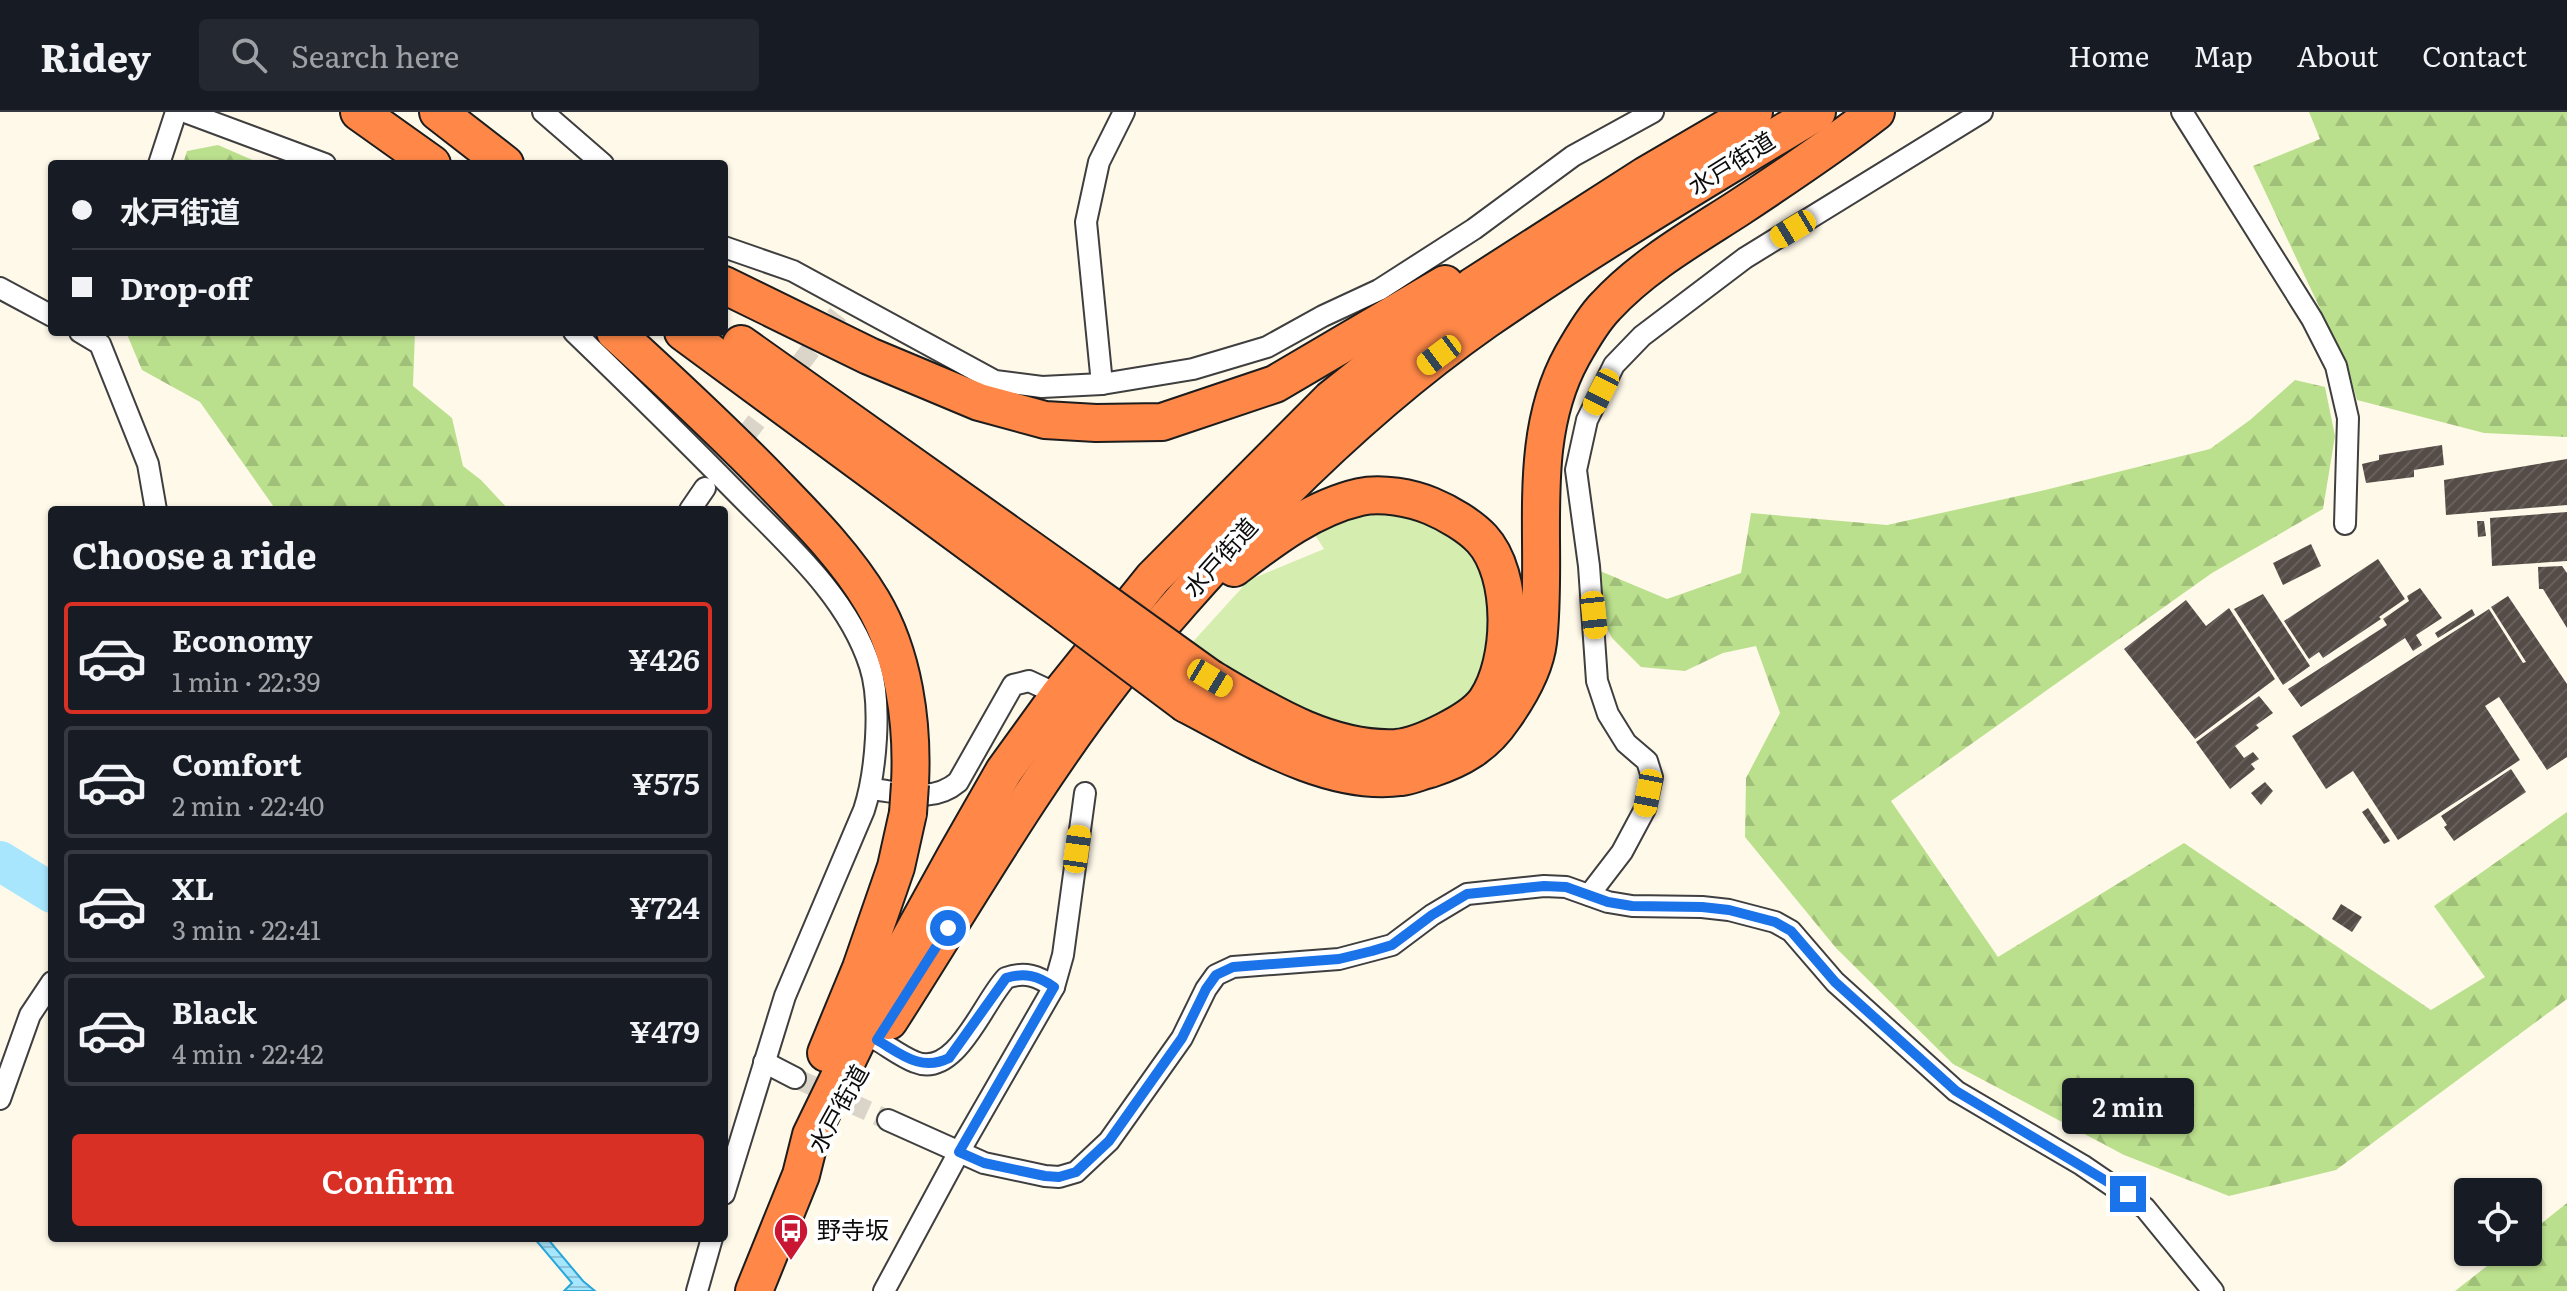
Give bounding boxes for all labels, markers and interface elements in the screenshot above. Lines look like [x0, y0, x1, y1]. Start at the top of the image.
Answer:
search box [199, 19, 759, 91]
text: Ridey [40, 27, 151, 84]
icon: search [227, 33, 271, 77]
text: Search here [291, 33, 459, 77]
text: Home [2068, 34, 2149, 76]
text: Map [2193, 34, 2253, 76]
text: About [2297, 34, 2378, 76]
text: Contact [2422, 34, 2527, 76]
street label: 水戸街道 [1681, 122, 1781, 202]
text: 水戸街道 [120, 188, 240, 232]
car [1766, 206, 1820, 252]
text: Drop-off [120, 265, 250, 309]
car [1413, 331, 1465, 379]
car [1579, 365, 1623, 419]
street label: 水戸街道 [1174, 509, 1264, 604]
text: Choose a ride [72, 527, 317, 580]
car [1580, 590, 1608, 640]
text: Economy [172, 617, 312, 661]
icon: car [76, 622, 148, 694]
text: ¥426 [628, 636, 700, 680]
car [1183, 655, 1237, 701]
text: 1 min · 22:39 [172, 661, 320, 700]
text: Comfort [172, 741, 302, 785]
icon: car [76, 746, 148, 818]
text: ¥575 [632, 760, 700, 804]
car [1632, 767, 1664, 819]
text: 2 min · 22:40 [172, 785, 324, 824]
car [1062, 824, 1092, 874]
text: XL [172, 865, 214, 909]
icon: car [76, 870, 148, 942]
text: ¥724 [629, 884, 700, 928]
text: 3 min · 22:41 [172, 909, 321, 948]
route start [930, 910, 966, 946]
text: Black [172, 989, 257, 1033]
icon: car [76, 994, 148, 1066]
text: ¥479 [629, 1008, 700, 1052]
text: 4 min · 22:42 [172, 1033, 324, 1072]
street label: 水戸街道 [798, 1057, 875, 1158]
callout: 2 min [2062, 1078, 2194, 1134]
text: 2 min [2092, 1086, 2164, 1125]
button: Confirm [72, 1134, 704, 1226]
route end [2110, 1176, 2146, 1212]
map controls [2454, 1178, 2542, 1266]
button: locate [2454, 1178, 2542, 1266]
place label: 野寺坂 [817, 1211, 889, 1246]
bus stop icon: 野寺坂 [772, 1212, 810, 1262]

